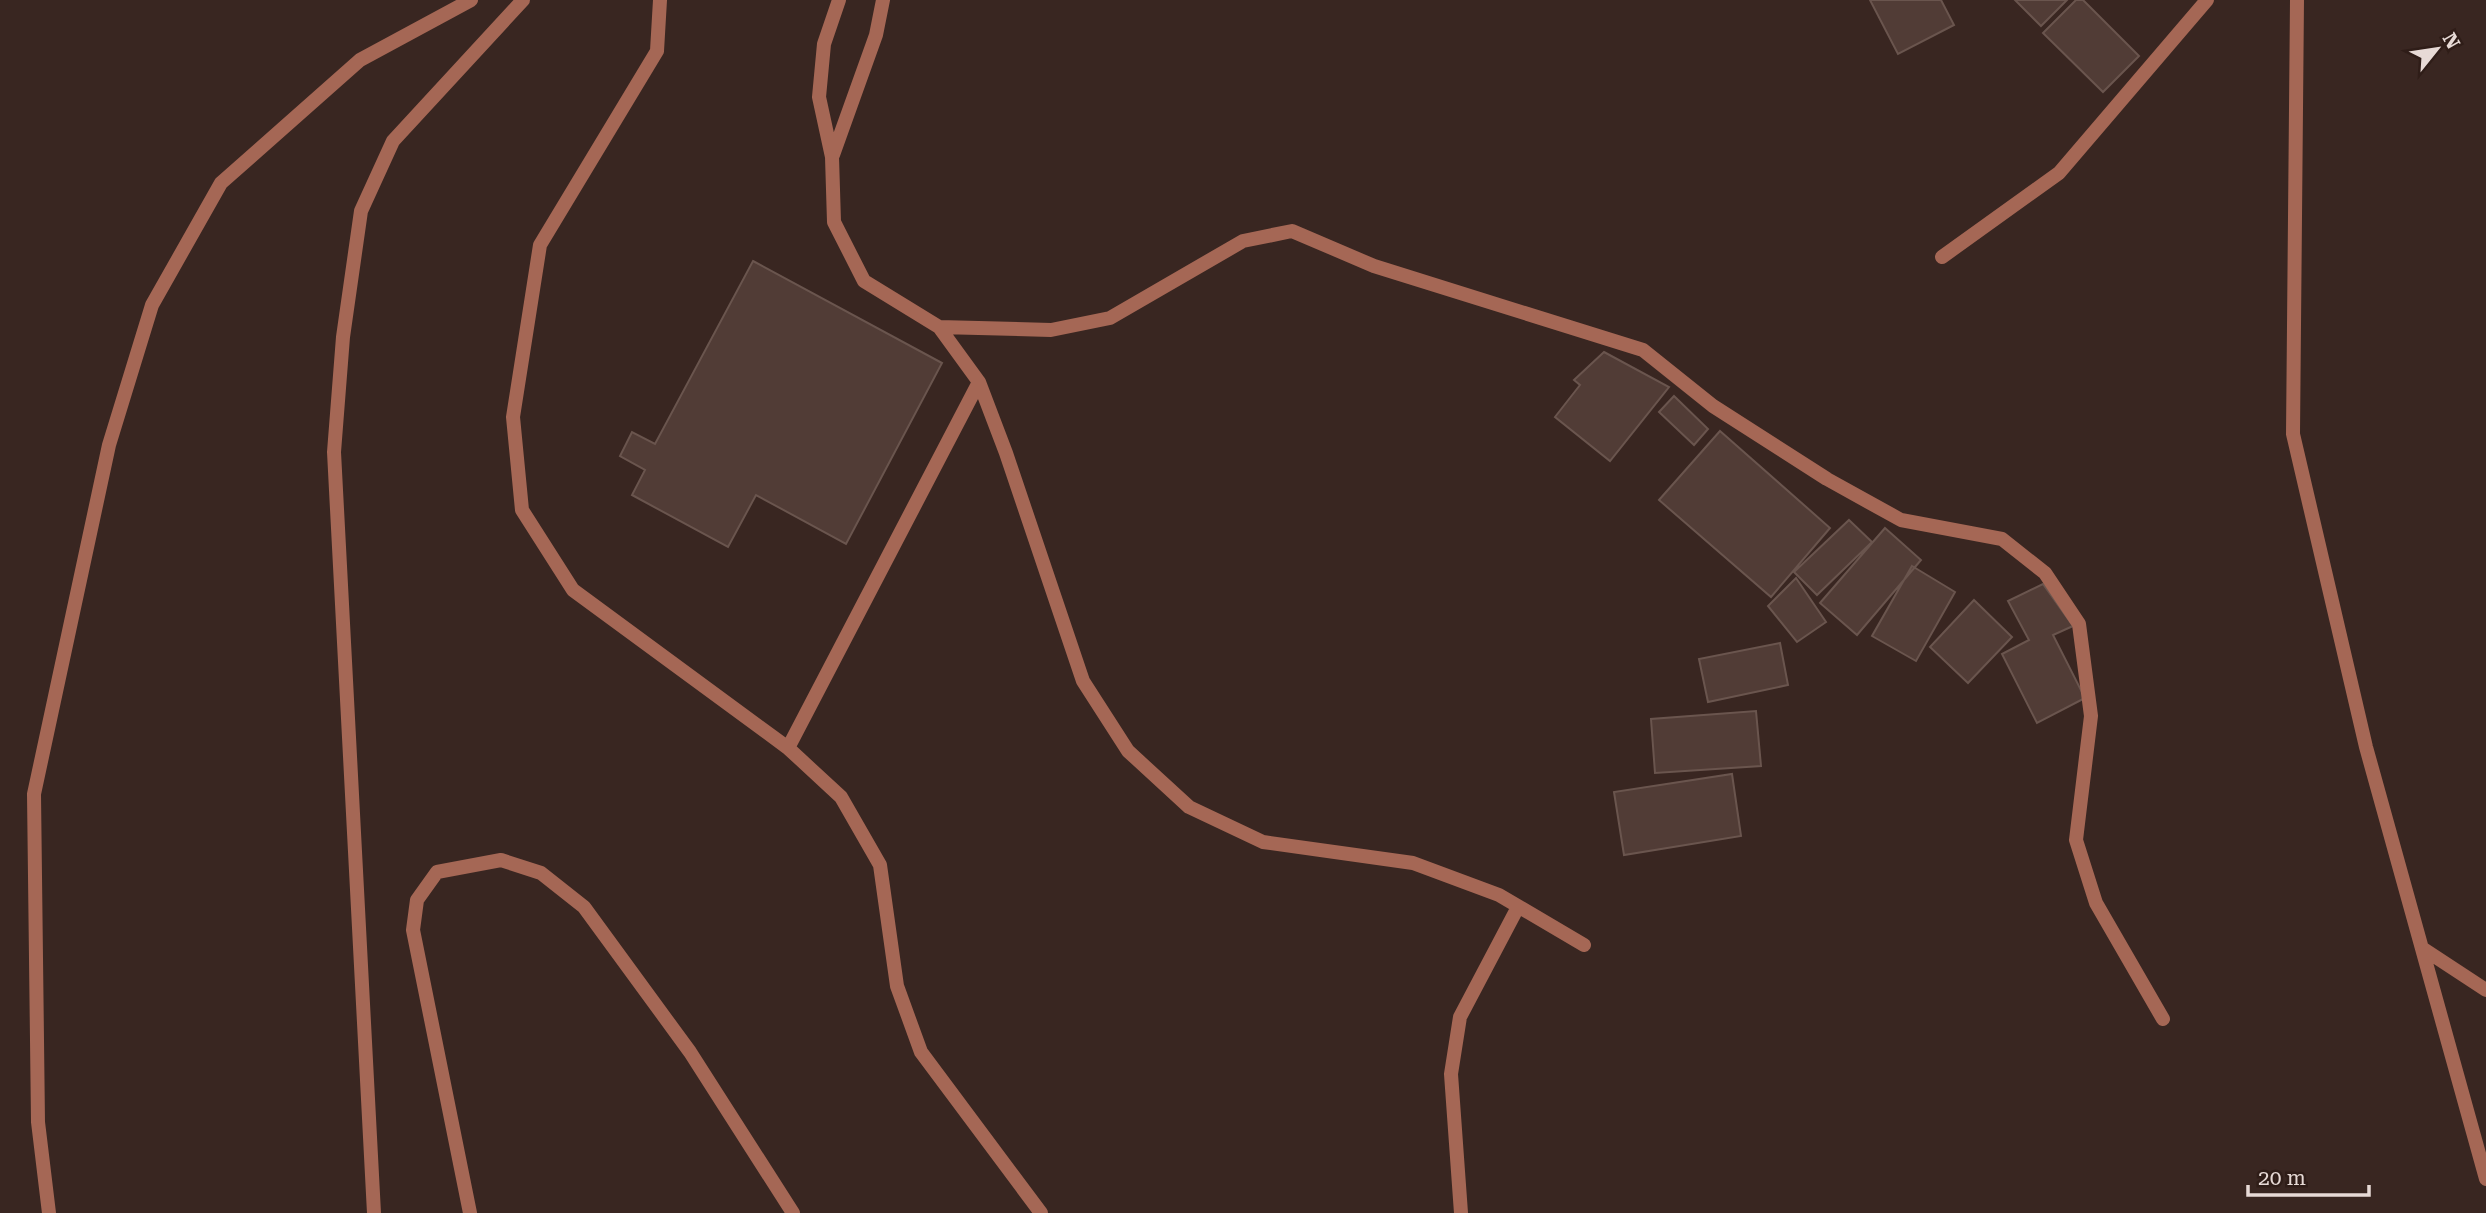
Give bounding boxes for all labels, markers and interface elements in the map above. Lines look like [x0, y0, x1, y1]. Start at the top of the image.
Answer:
north arrow [2402, 14, 2472, 84]
text: N [2438, 29, 2465, 53]
scale bar [2248, 1154, 2369, 1198]
text: 20 m [2258, 1166, 2306, 1190]

